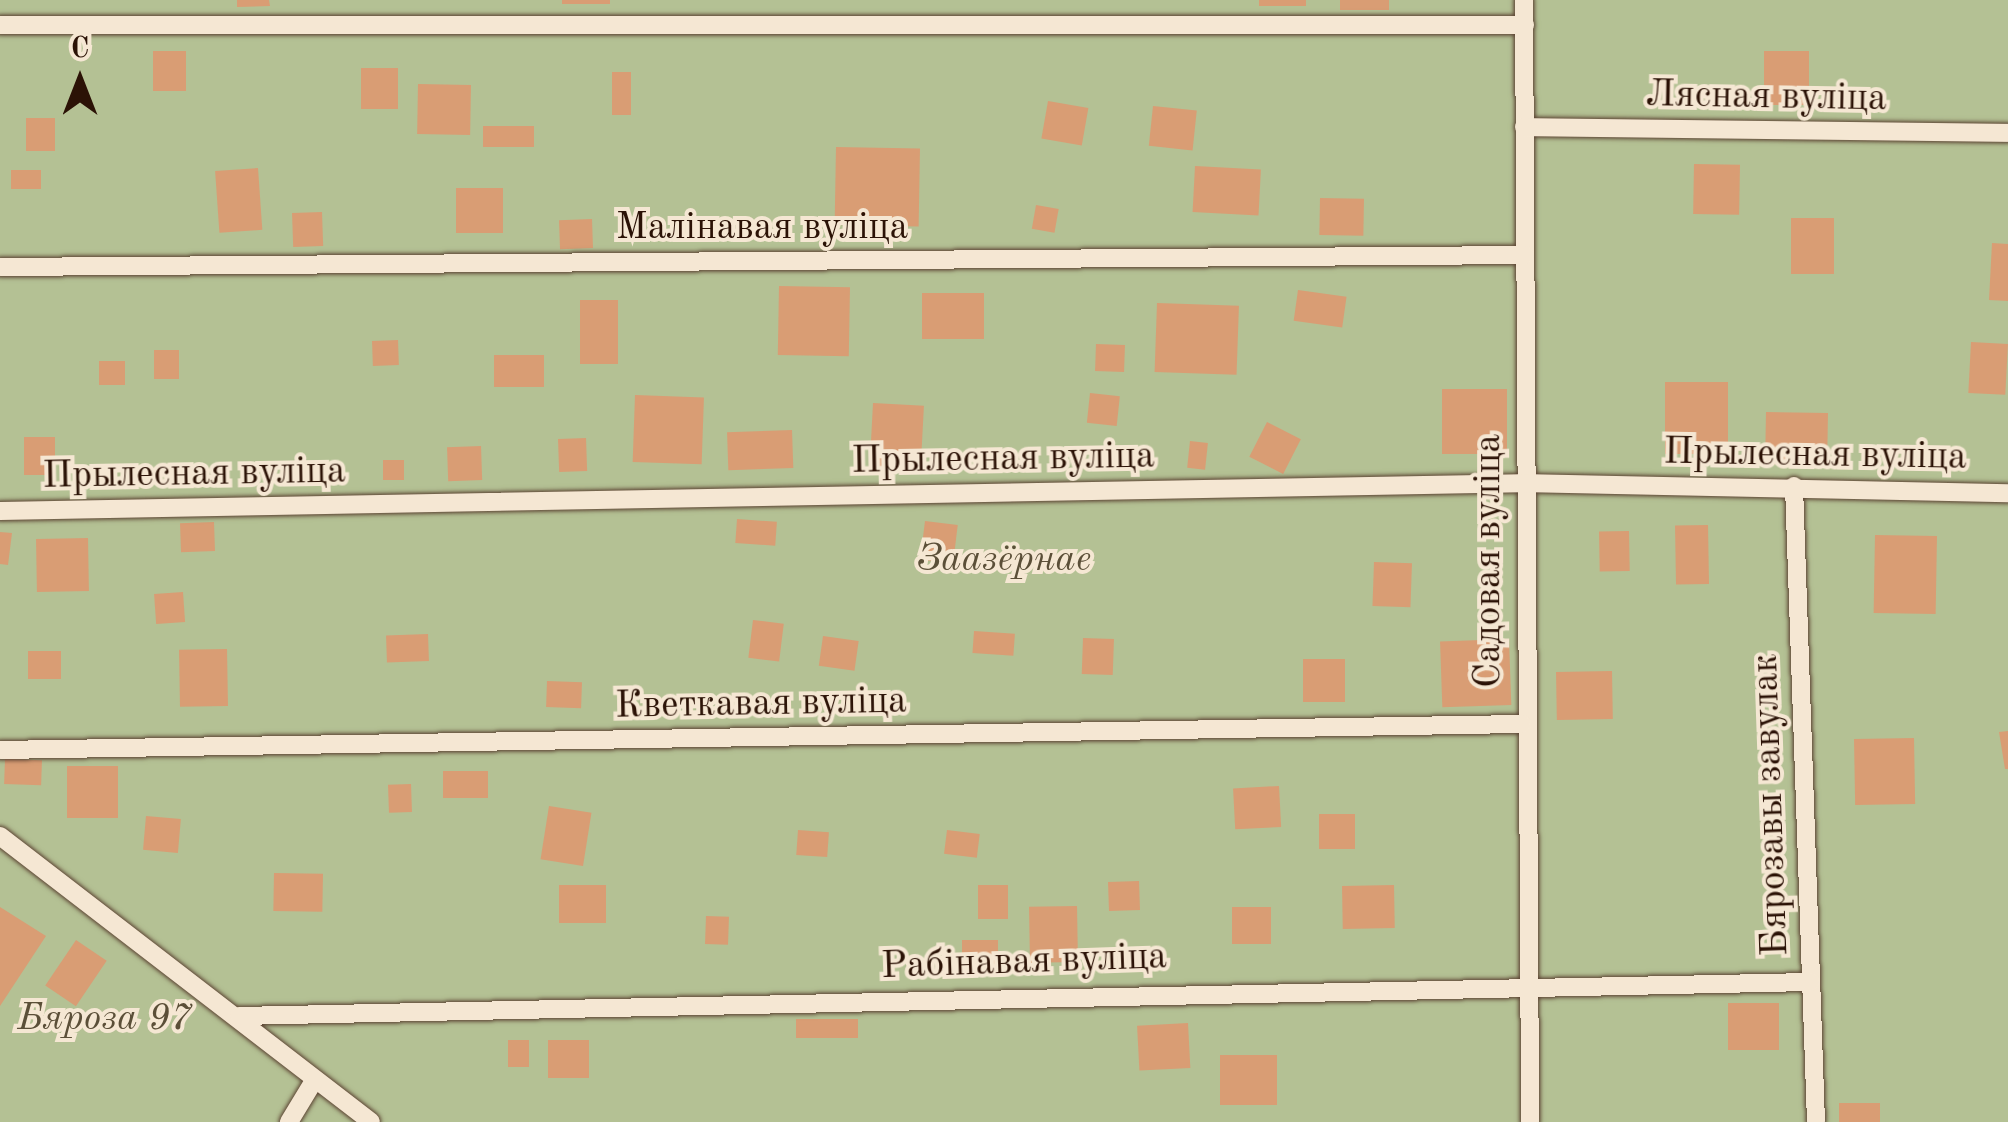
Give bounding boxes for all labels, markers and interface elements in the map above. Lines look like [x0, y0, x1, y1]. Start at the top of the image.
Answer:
north arrow [30, 30, 130, 130]
text: С [71, 36, 89, 64]
street label: Лясная вуліца [1645, 73, 1887, 123]
street label: Малінавая вуліца [616, 206, 908, 252]
street label: Прылесная вуліца [1663, 431, 1967, 481]
street label: Садовая вуліца [1467, 434, 1513, 688]
street label: Прылесная вуліца [851, 435, 1155, 485]
street label: Прылесная вуліца [42, 450, 346, 500]
park label: Заазёрнае [917, 538, 1091, 584]
street label: Бярозавы завулак [1744, 653, 1800, 957]
street label: Кветкавая вуліца [615, 680, 907, 730]
street label: Рабінавая вуліца [880, 935, 1168, 991]
park label: Бяроза 97 [18, 997, 192, 1043]

